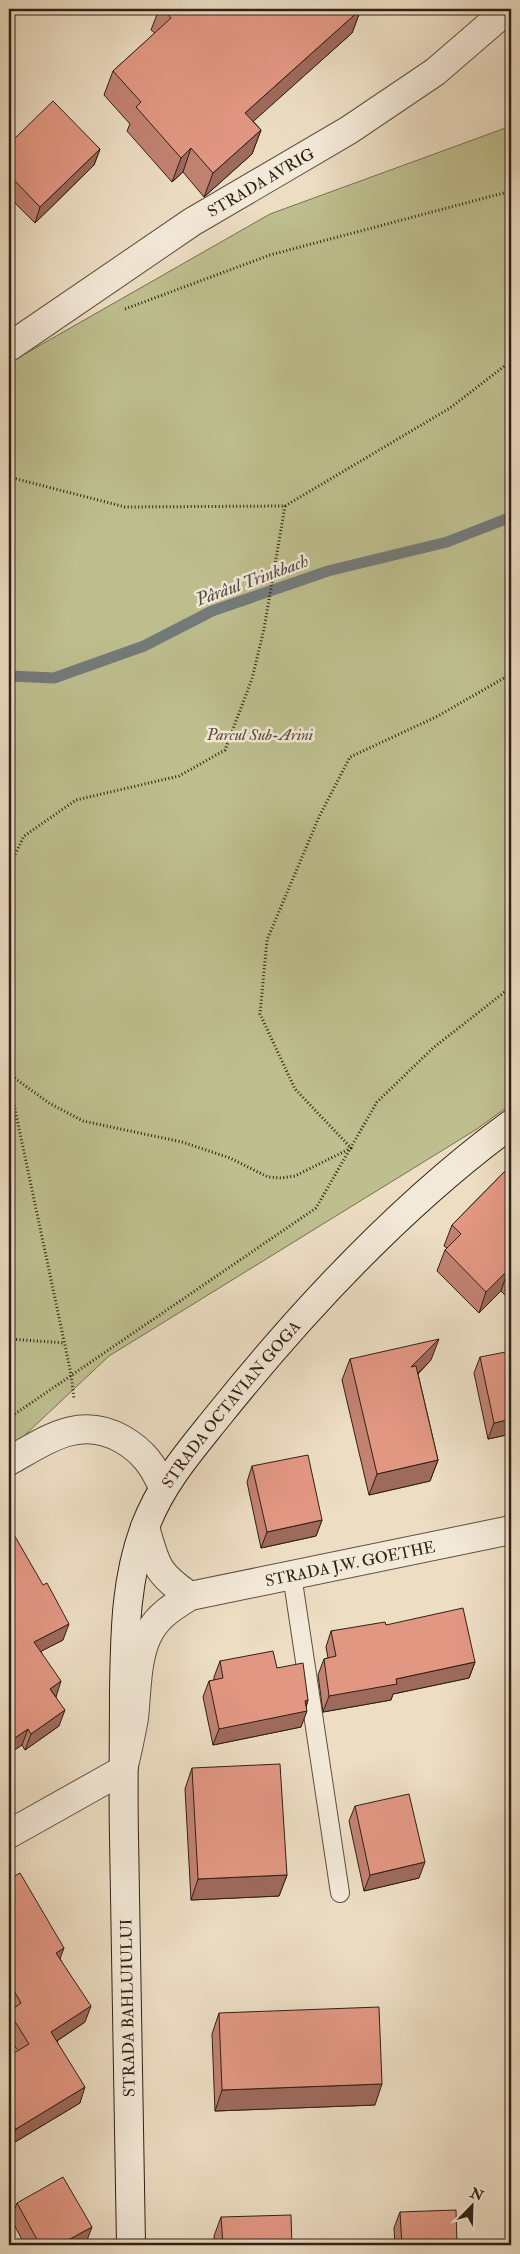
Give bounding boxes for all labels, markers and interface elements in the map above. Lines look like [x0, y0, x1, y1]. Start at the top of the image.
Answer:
street label: STRADA AVRIG [204, 144, 318, 222]
water label: Pârâul Trinkbach [192, 549, 312, 612]
park label: Parcul Sub-Arini [206, 725, 314, 745]
street label: STRADA OCTAVIAN GOGA [158, 1317, 305, 1492]
street label: STRADA J.W. GOETHE [263, 1537, 437, 1591]
street label: STRADA BAHLUIULUI [116, 1919, 140, 2097]
north arrow [448, 2182, 498, 2232]
text: N [467, 2184, 486, 2205]

